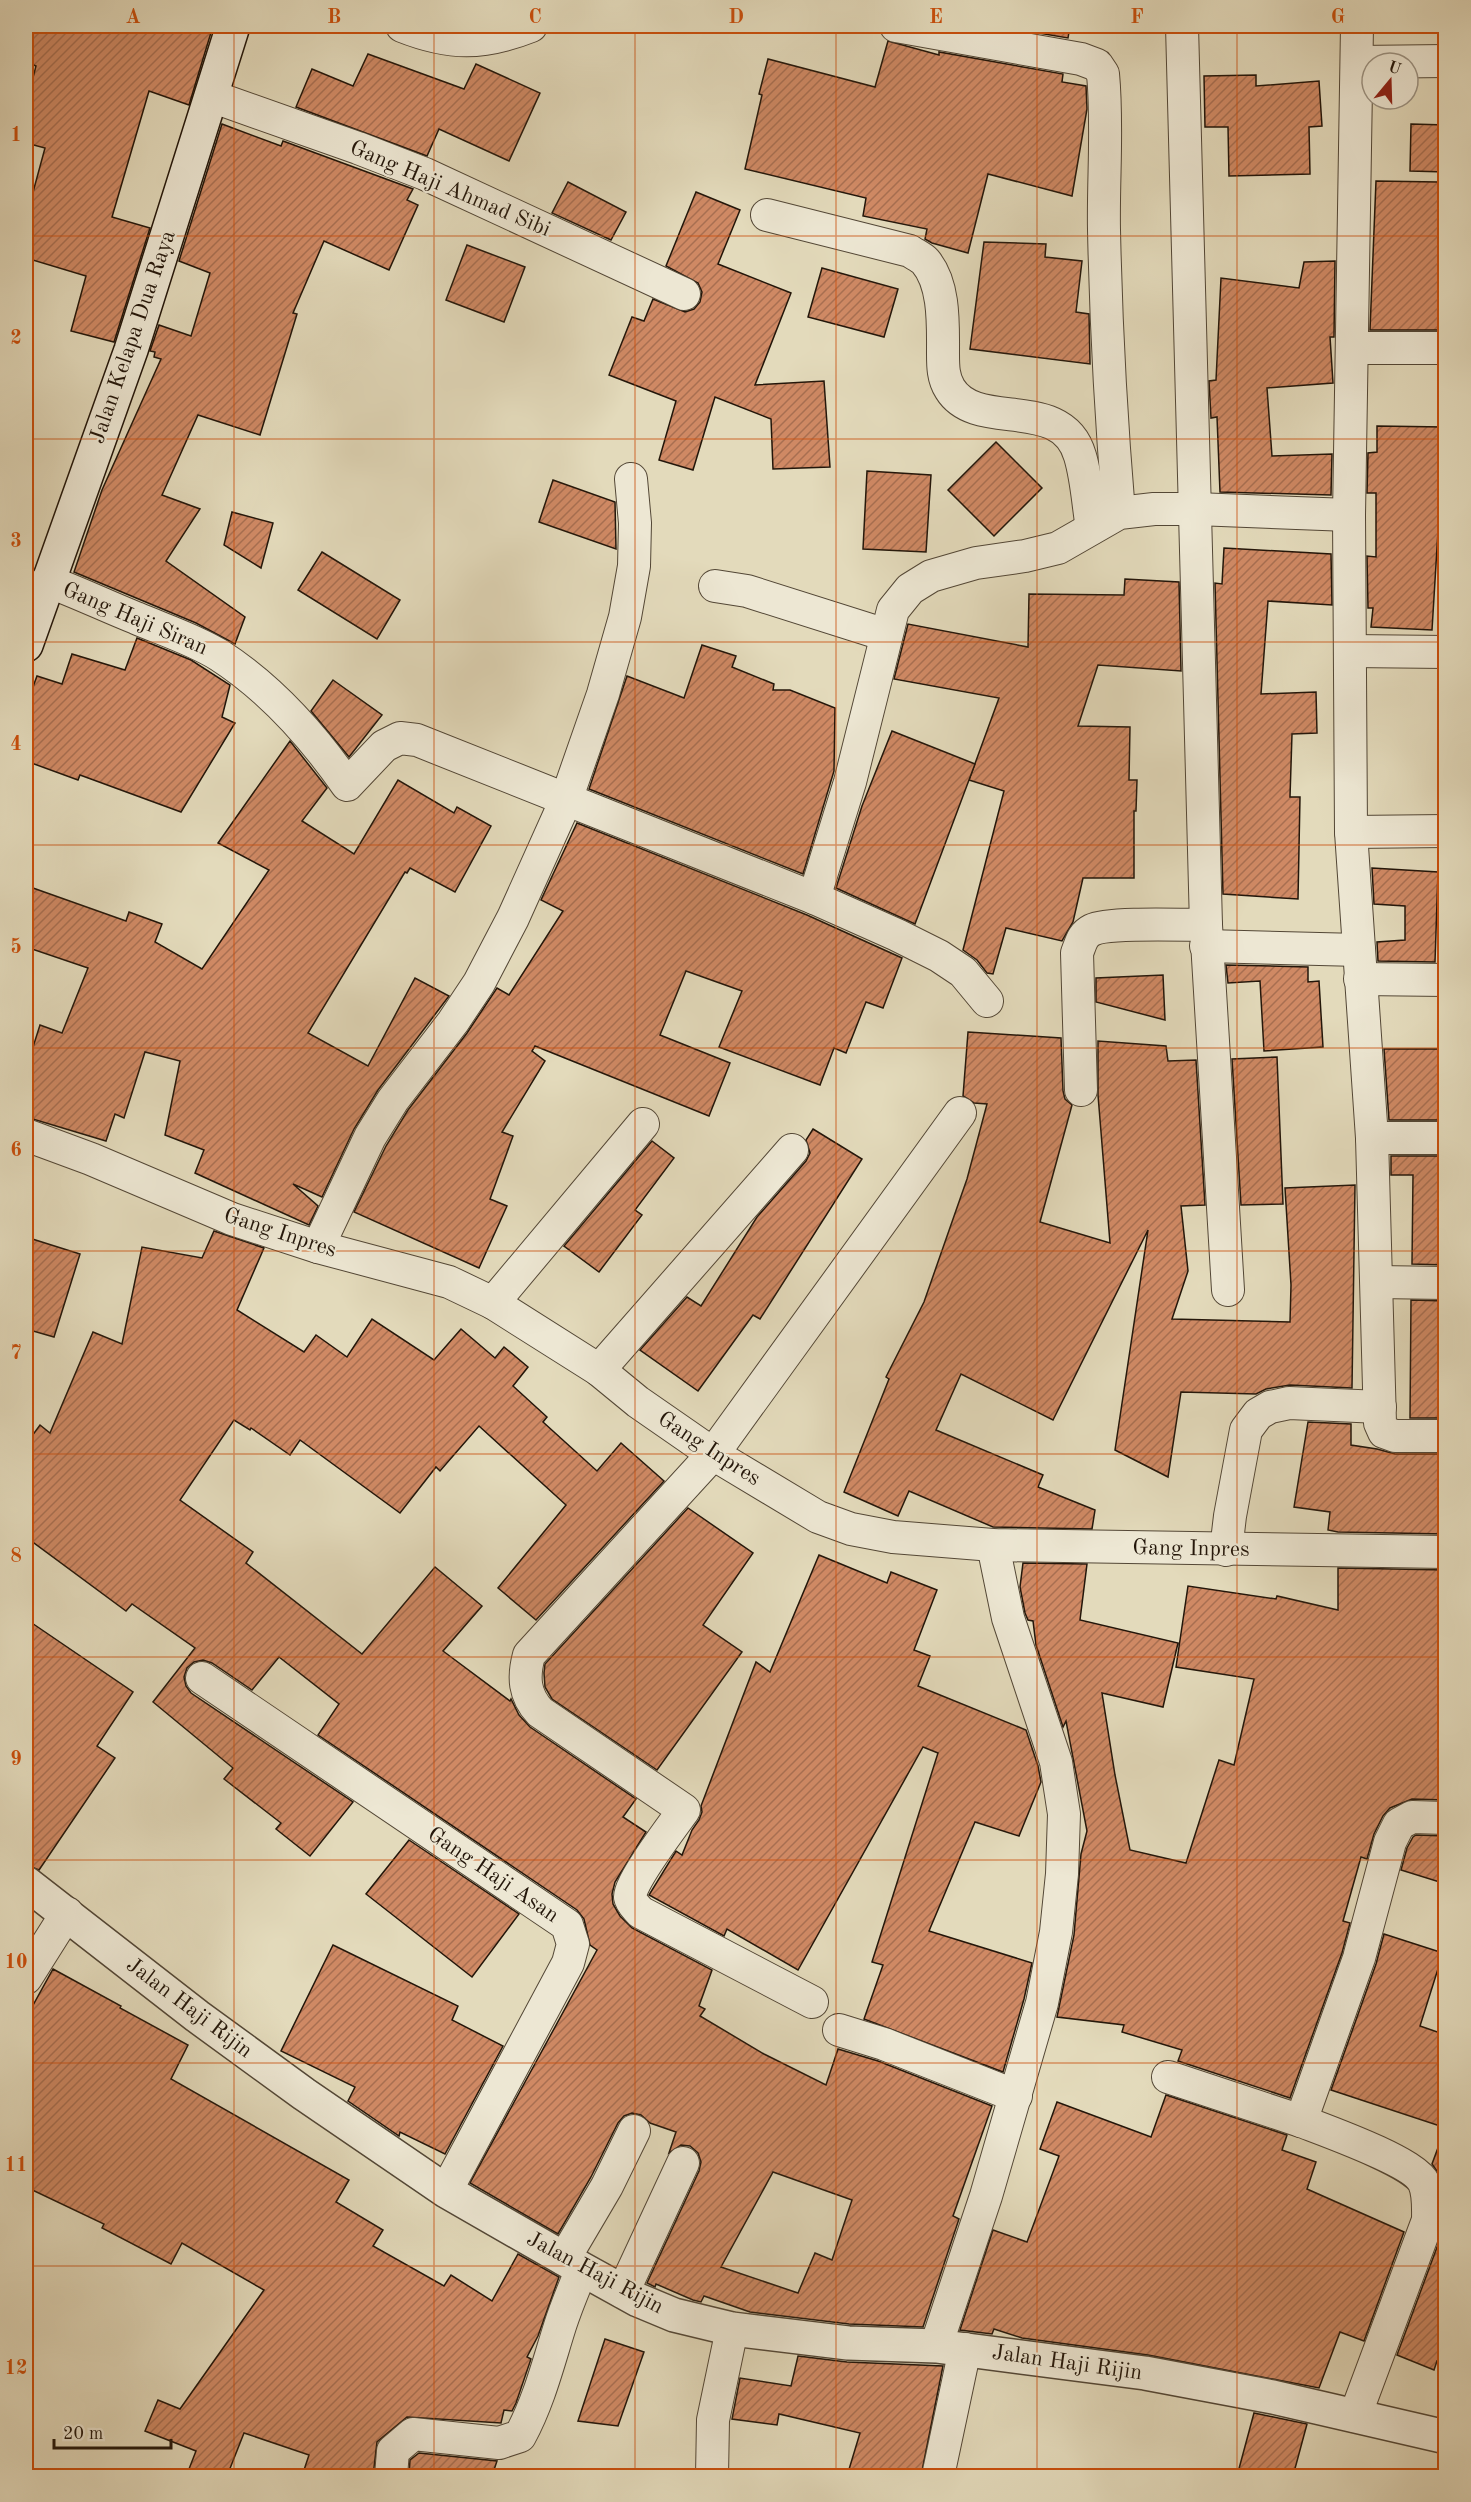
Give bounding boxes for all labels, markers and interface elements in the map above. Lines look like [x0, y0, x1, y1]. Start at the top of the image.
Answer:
text: A [125, 8, 141, 28]
text: B [327, 8, 341, 28]
text: C [528, 8, 542, 28]
text: D [728, 8, 744, 28]
text: E [929, 8, 943, 28]
text: F [1130, 8, 1144, 28]
text: G [1331, 8, 1345, 28]
north arrow [1360, 51, 1420, 111]
text: U [1386, 59, 1403, 78]
text: 1 [10, 126, 22, 146]
street label: Gang Haji Ahmad Sibi [347, 137, 554, 241]
street label: Jalan Kelapa Dua Raya [86, 228, 180, 446]
text: 2 [10, 329, 22, 349]
text: 3 [10, 532, 22, 552]
street label: Gang Haji Siran [59, 579, 211, 660]
text: 4 [10, 735, 22, 755]
text: 5 [10, 937, 22, 958]
text: 6 [10, 1141, 22, 1161]
street label: Gang Inpres [221, 1204, 339, 1262]
text: 7 [10, 1344, 22, 1364]
street label: Gang Inpres [654, 1408, 764, 1490]
street label: Gang Inpres [1132, 1537, 1250, 1561]
text: 8 [10, 1547, 22, 1567]
text: 9 [10, 1750, 22, 1770]
street label: Gang Haji Asan [423, 1823, 563, 1927]
text: 10 [4, 1953, 28, 1973]
street label: Jalan Haji Rijin [122, 1954, 256, 2062]
text: 11 [4, 2156, 28, 2176]
street label: Jalan Haji Rijin [523, 2228, 667, 2318]
street label: Jalan Haji Rijin [990, 2342, 1144, 2384]
text: 12 [4, 2359, 28, 2379]
scale bar [54, 2412, 171, 2450]
text: 20 m [63, 2425, 103, 2443]

